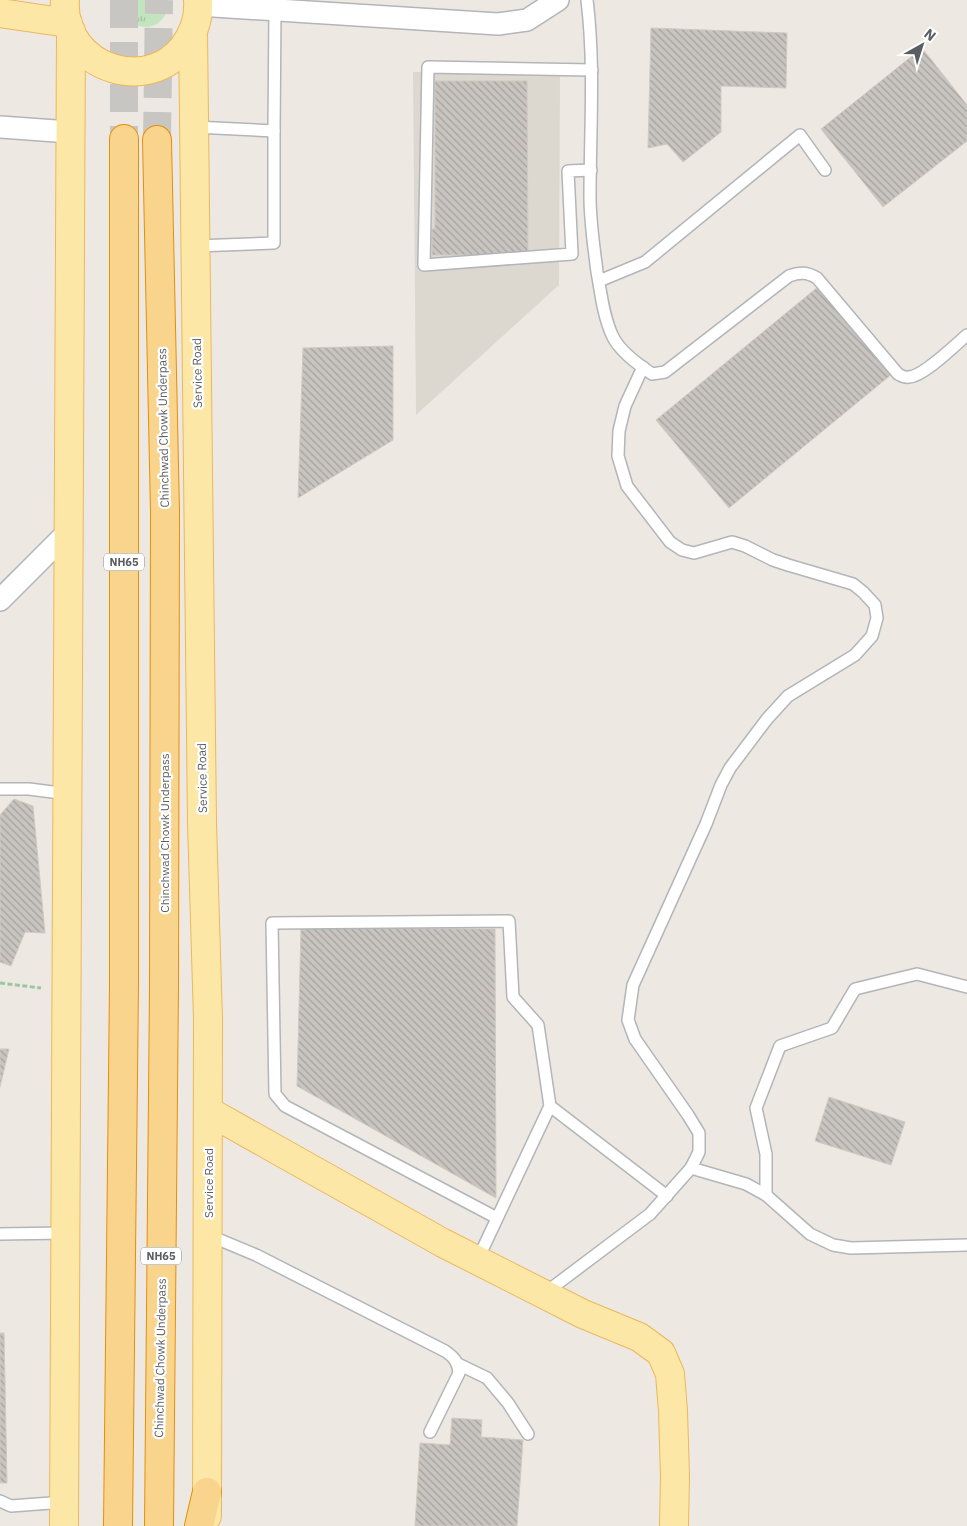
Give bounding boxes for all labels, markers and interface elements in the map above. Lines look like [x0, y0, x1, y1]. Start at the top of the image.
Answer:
north arrow [897, 20, 947, 70]
text: N [921, 25, 940, 45]
street label: Service Road [189, 338, 205, 408]
street label: Chinchwad Chowk Underpass [154, 348, 172, 508]
road number: NH65 [104, 554, 144, 570]
street label: Service Road [194, 743, 210, 813]
street label: Chinchwad Chowk Underpass [157, 753, 172, 913]
street label: Service Road [201, 1148, 216, 1218]
road number: NH65 [141, 1248, 181, 1264]
street label: Chinchwad Chowk Underpass [151, 1278, 169, 1438]

